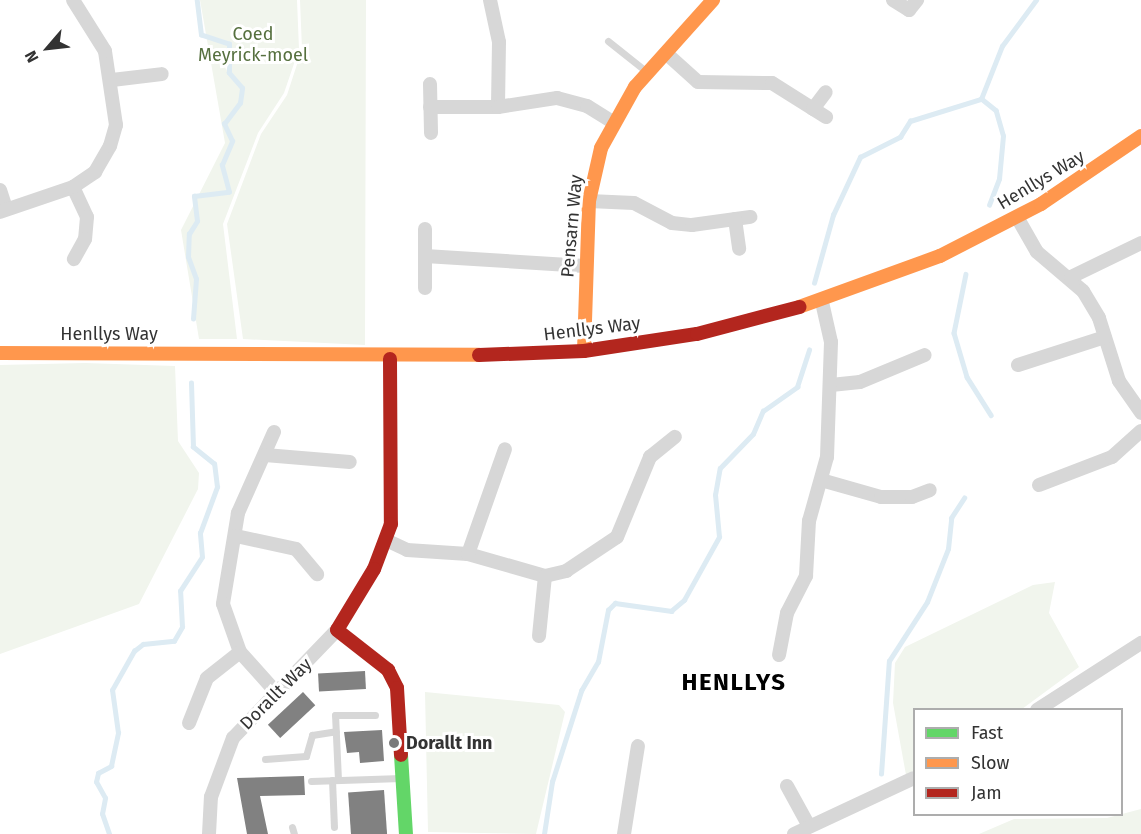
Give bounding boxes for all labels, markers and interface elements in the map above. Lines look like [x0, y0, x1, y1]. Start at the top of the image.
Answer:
north arrow [18, 18, 78, 78]
park label: Coed Meyrick-moel [198, 24, 308, 66]
text: N [21, 48, 43, 66]
street label: Henllys Way [994, 146, 1088, 214]
street label: Pensarn Way [557, 174, 587, 278]
street label: Henllys Way [542, 312, 642, 346]
street label: Henllys Way [60, 323, 158, 345]
street label: Dorallt Way [236, 654, 316, 734]
district label: HENLLYS [682, 669, 786, 697]
legend [913, 708, 1123, 816]
text: Fast [971, 722, 1003, 744]
place label: Dorallt Inn [406, 732, 492, 754]
marker: Dorallt Inn [387, 736, 401, 750]
text: Slow [971, 752, 1009, 774]
text: Jam [971, 782, 1002, 804]

